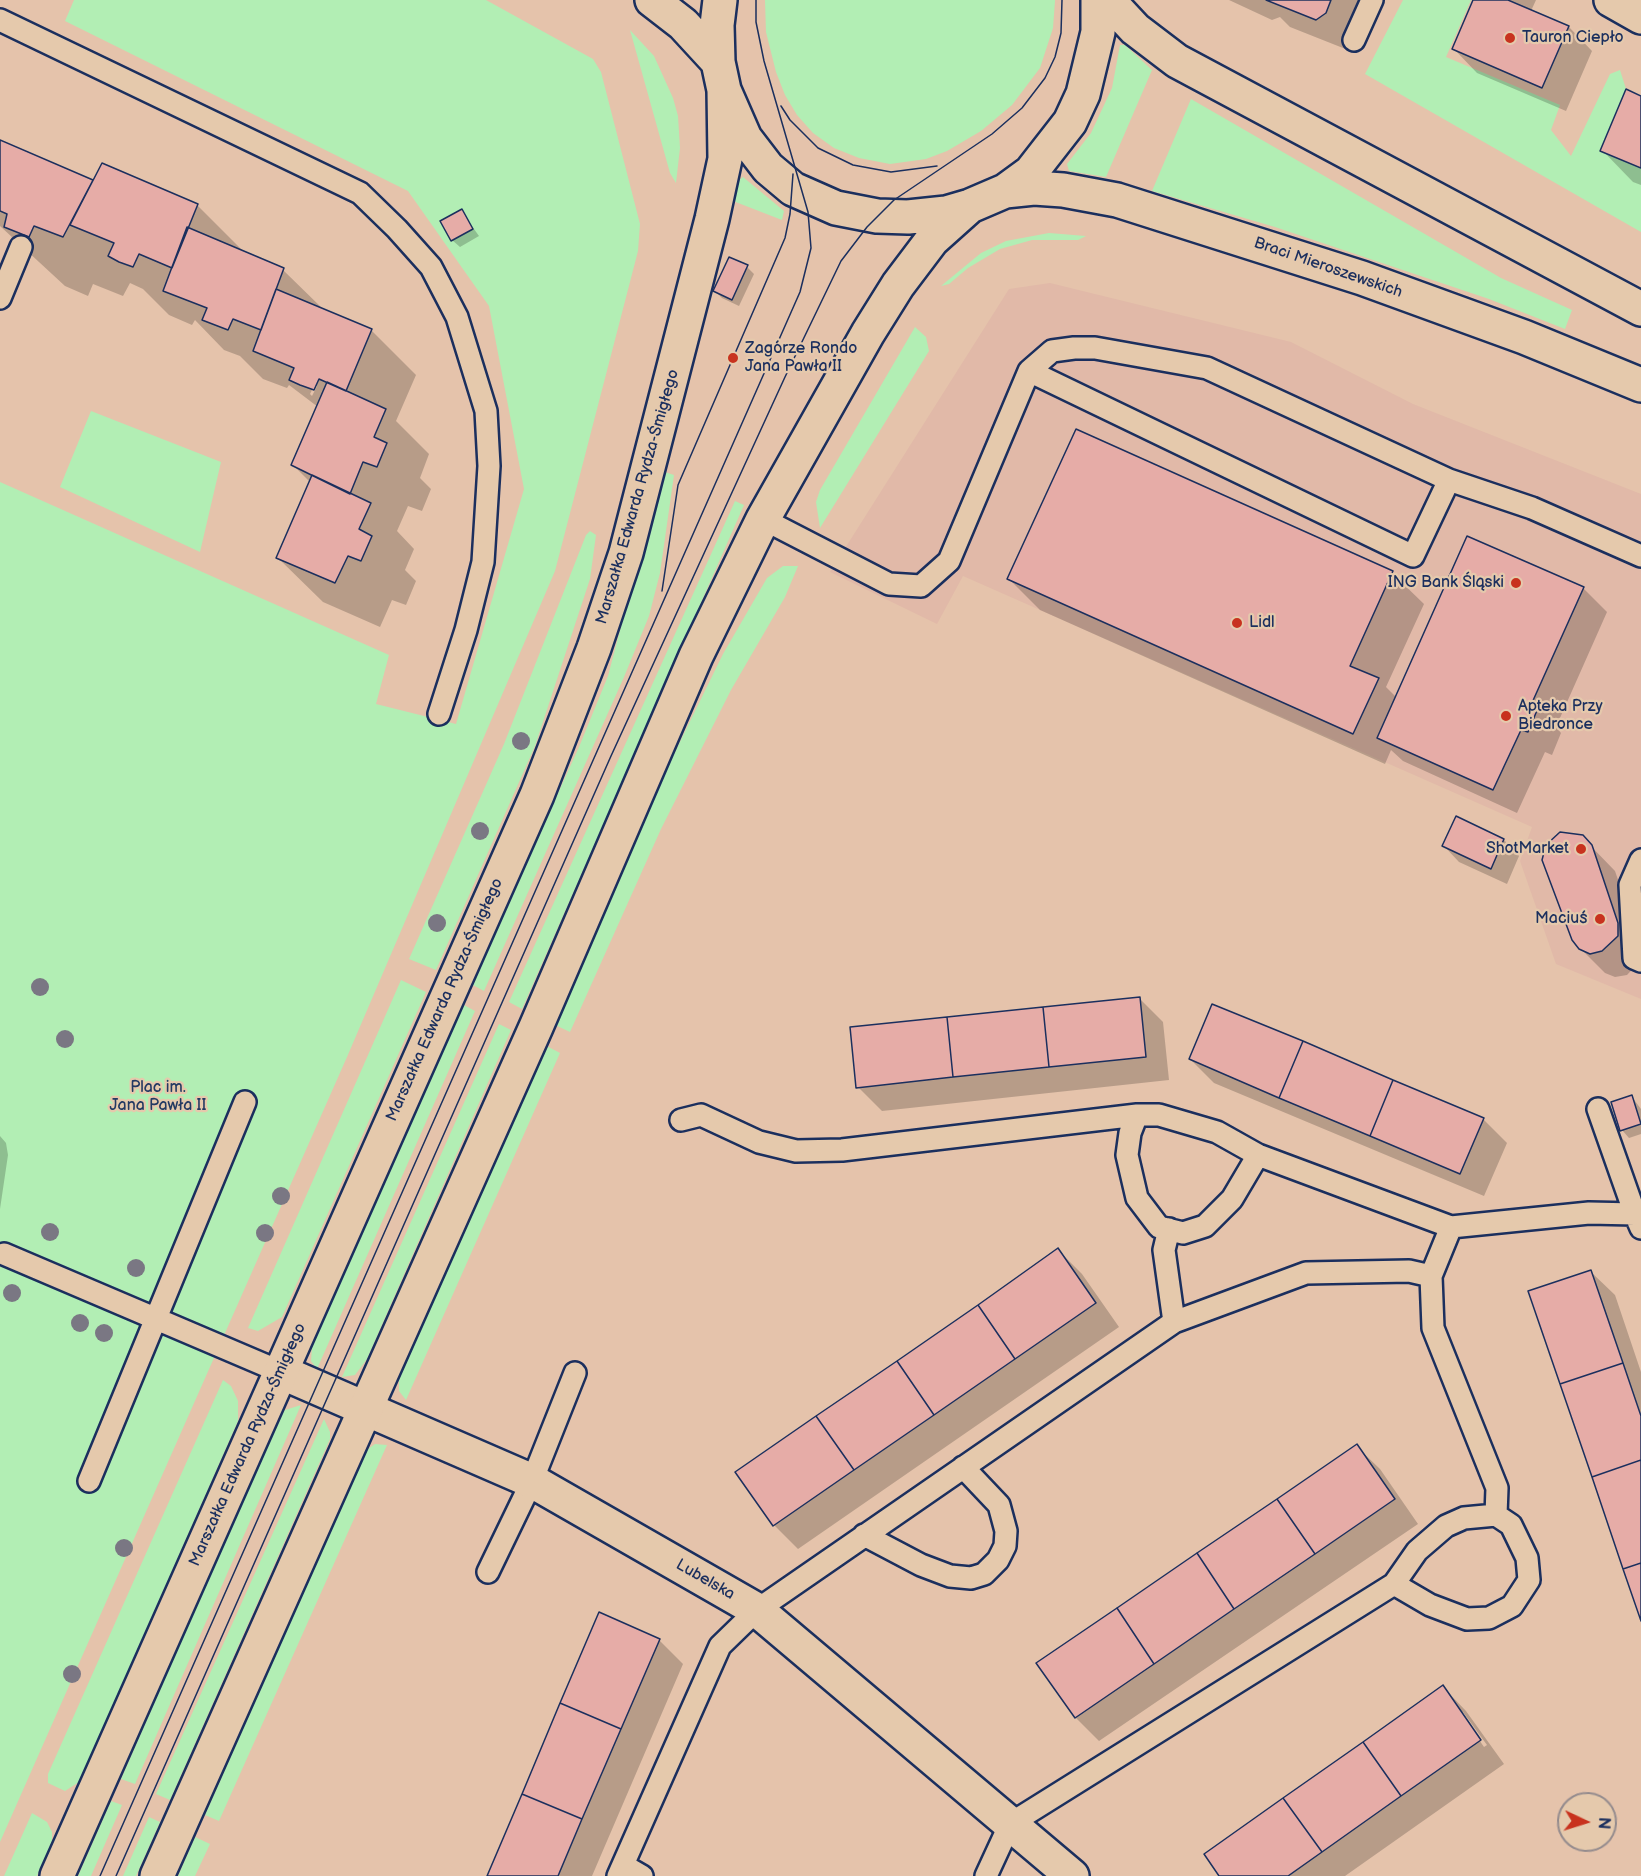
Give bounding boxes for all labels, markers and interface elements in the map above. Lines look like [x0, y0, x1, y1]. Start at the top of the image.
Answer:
place label: Tauron Ciepło [1522, 28, 1624, 48]
marker: Tauron Ciepło [1503, 31, 1517, 45]
street label: Braci Mieroszewskich [1251, 234, 1405, 302]
place label: Zagórze Rondo Jana Pawła II [745, 339, 857, 377]
marker: Zagórze Rondo Jana Pawła II [726, 351, 740, 365]
street label: Marszałka Edwarda Rydza-Śmigłego [592, 367, 684, 627]
place label: ING Bank Śląski [1388, 573, 1504, 593]
marker: ING Bank Śląski [1509, 576, 1523, 590]
place label: Lidl [1249, 613, 1275, 633]
marker: Lidl [1230, 616, 1244, 630]
place label: Apteka Przy Biedronce [1518, 697, 1603, 735]
marker: Apteka Przy Biedronce [1499, 709, 1513, 723]
place label: ShotMarket [1486, 839, 1569, 859]
marker: ShotMarket [1574, 842, 1588, 856]
street label: Marszałka Edwarda Rydza-Śmigłego [382, 875, 508, 1125]
place label: Maciuś [1535, 909, 1588, 929]
marker: Maciuś [1593, 912, 1607, 926]
park label: Plac im. Jana Pawła II [110, 1078, 206, 1116]
street label: Marszałka Edwarda Rydza-Śmigłego [185, 1320, 311, 1570]
street label: Lubelska [672, 1556, 738, 1604]
north arrow [1557, 1792, 1617, 1852]
text: N [1594, 1816, 1613, 1830]

